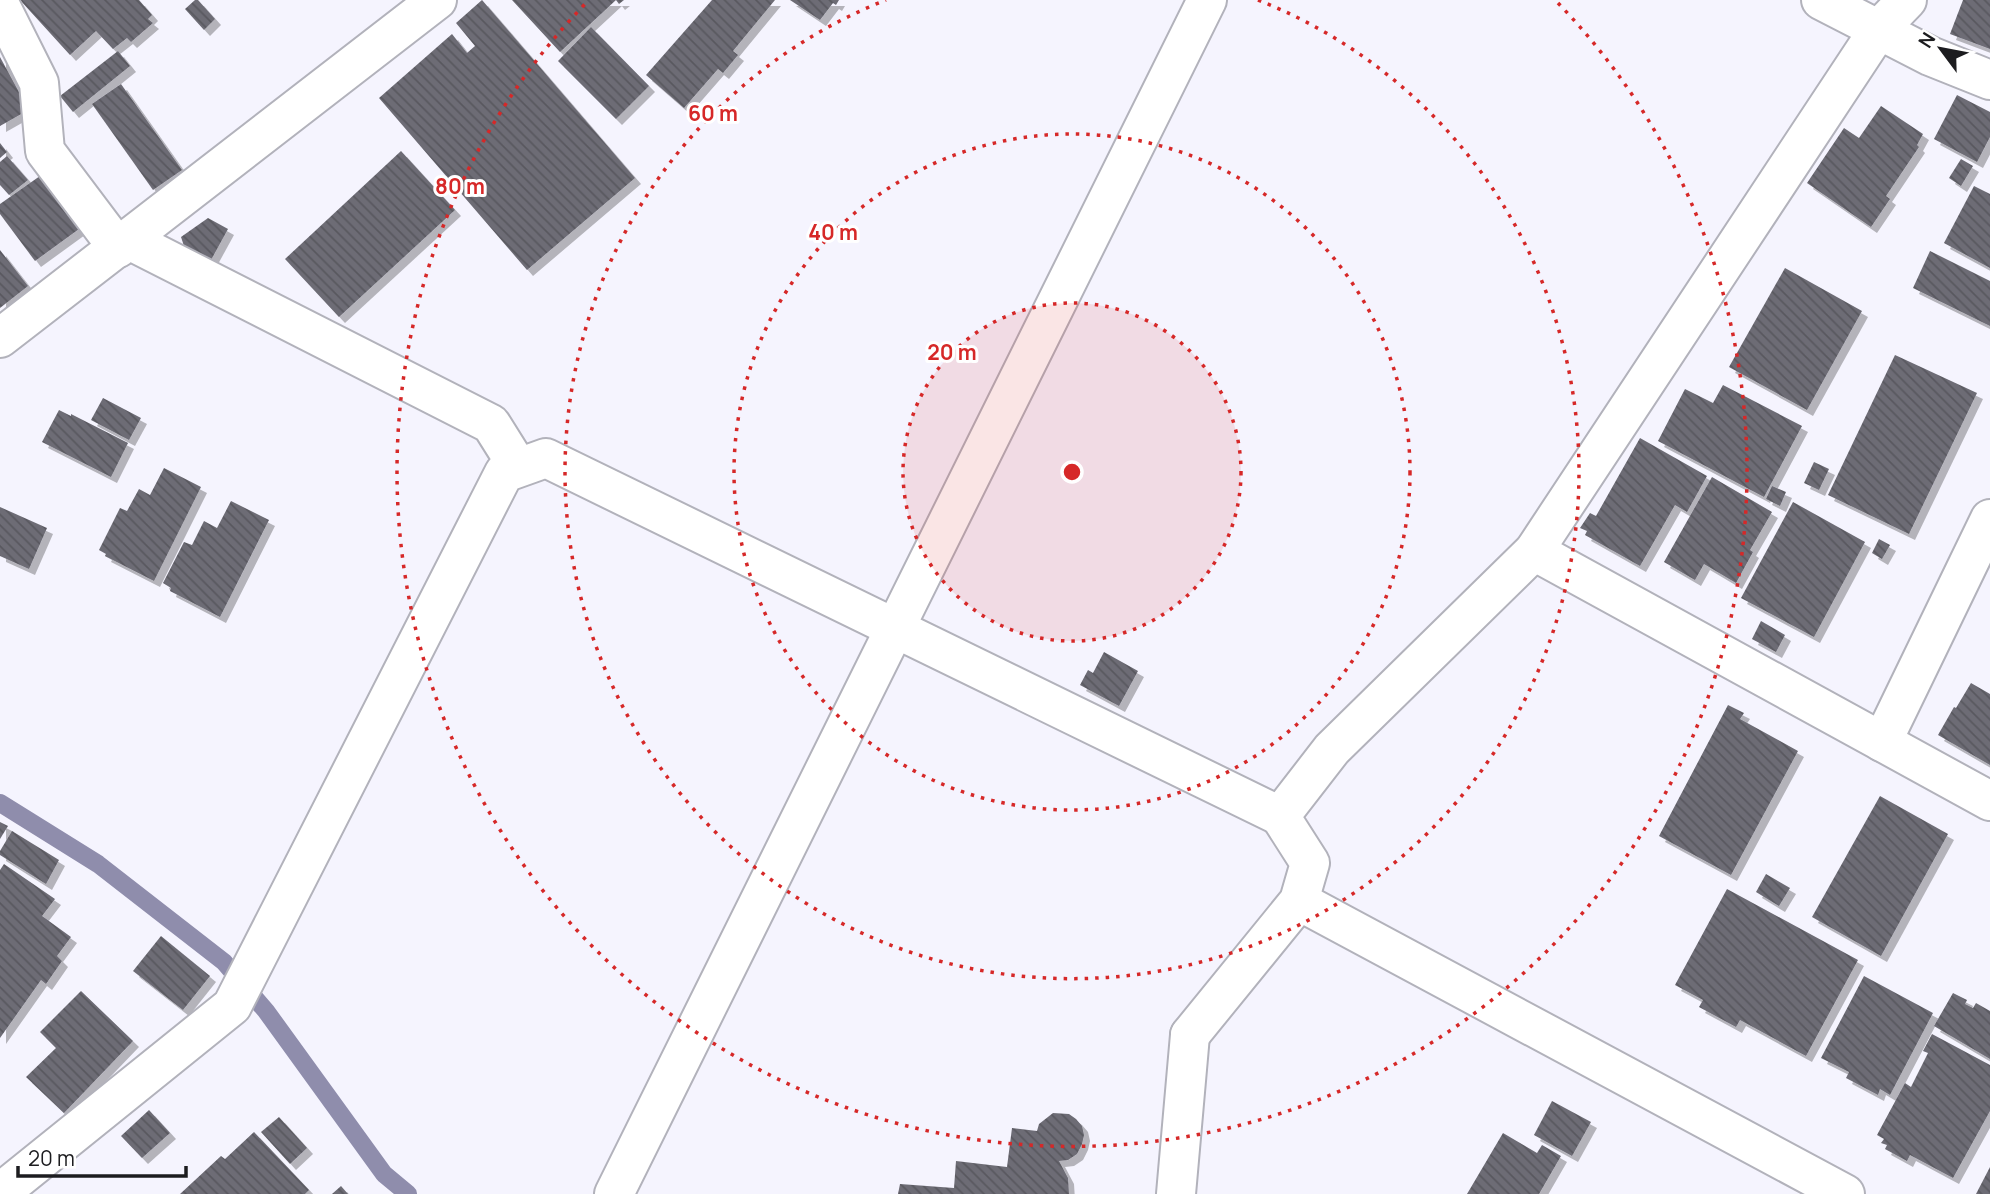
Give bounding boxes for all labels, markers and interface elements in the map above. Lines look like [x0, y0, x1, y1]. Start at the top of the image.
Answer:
north arrow [1906, 14, 1976, 84]
text: N [1912, 27, 1941, 53]
text: 60 m [688, 99, 738, 127]
text: 80 m [435, 172, 485, 200]
text: 40 m [808, 218, 858, 246]
text: 20 m [927, 338, 977, 366]
centre of rings [1060, 460, 1084, 484]
scale bar [18, 1134, 186, 1178]
text: 20 m [28, 1144, 75, 1172]

